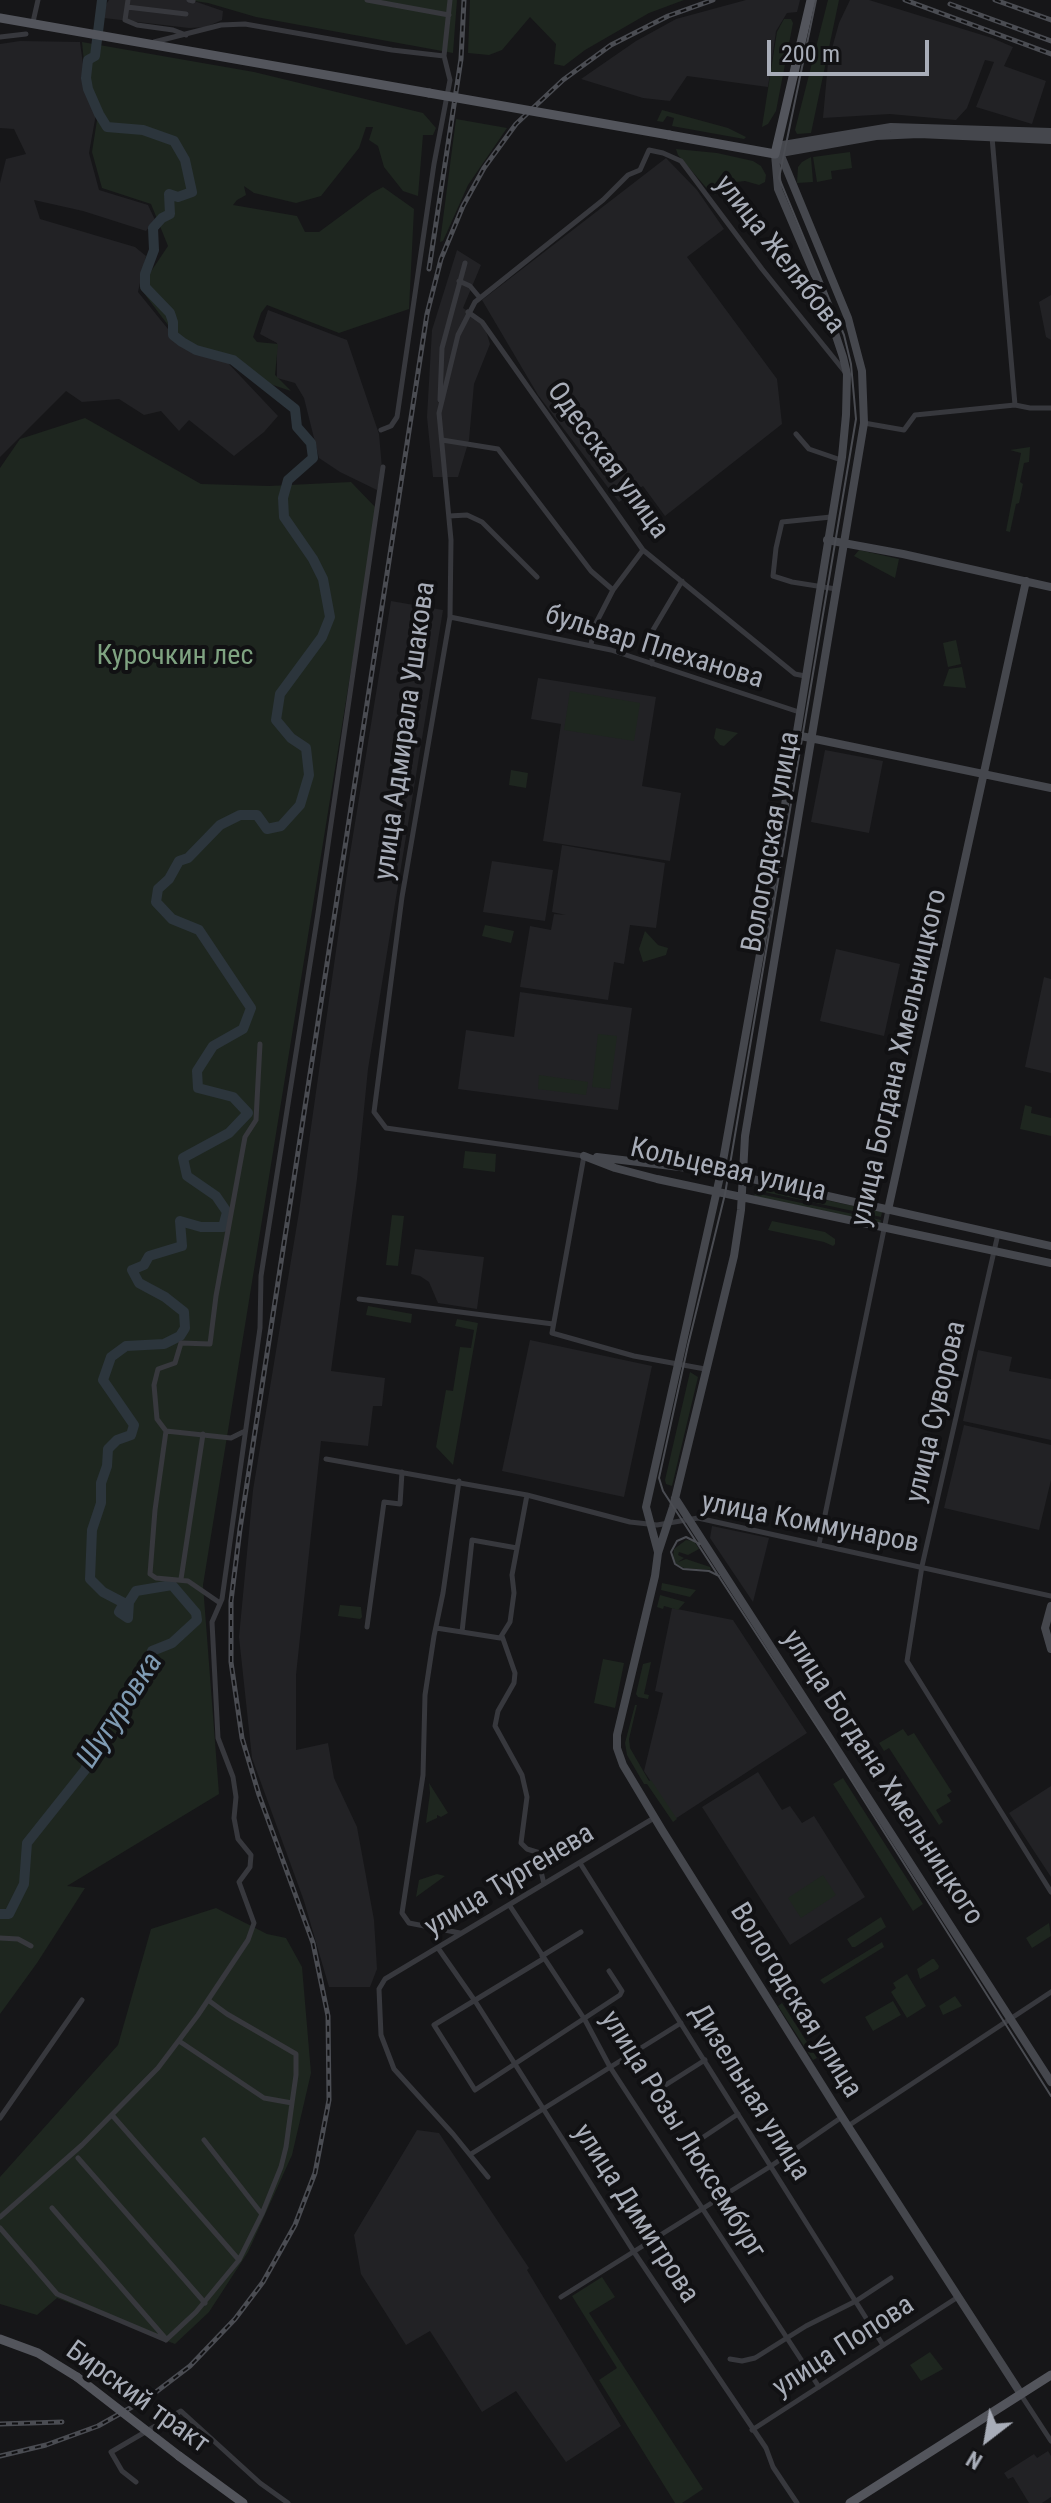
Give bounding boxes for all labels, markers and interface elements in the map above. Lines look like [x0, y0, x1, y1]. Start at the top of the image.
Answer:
scale bar [771, 24, 933, 74]
text: 200 m [781, 40, 840, 68]
street label: улица Желябова [707, 169, 851, 341]
street label: Одесская улица [539, 376, 675, 546]
street label: улица Адмирала Ушакова [368, 580, 444, 882]
street label: бульвар Плеханова [541, 599, 767, 697]
park label: Курочкин лес [97, 640, 253, 674]
street label: Вологодская улица [736, 729, 808, 955]
street label: улица Богдана Хмельницкого [845, 886, 955, 1230]
street label: Кольцевая улица [627, 1132, 829, 1210]
street label: улица Суворова [900, 1318, 974, 1506]
street label: улица Коммунаров [698, 1486, 922, 1562]
street label: улица Богдана Хмельницкого [774, 1624, 990, 1932]
water label: Шугуровка [70, 1647, 172, 1775]
street label: улица Тургенева [419, 1817, 601, 1945]
street label: Вологодская улица [722, 1897, 868, 2105]
street label: Дизельная улица [681, 1999, 817, 2187]
street label: улица Розы Люксембург [592, 2005, 772, 2265]
street label: улица Димитрова [565, 2118, 705, 2310]
street label: улица Попова [767, 2289, 921, 2405]
street label: Бирский тракт [59, 2335, 215, 2461]
north arrow [947, 2399, 1027, 2479]
text: N [962, 2446, 987, 2474]

